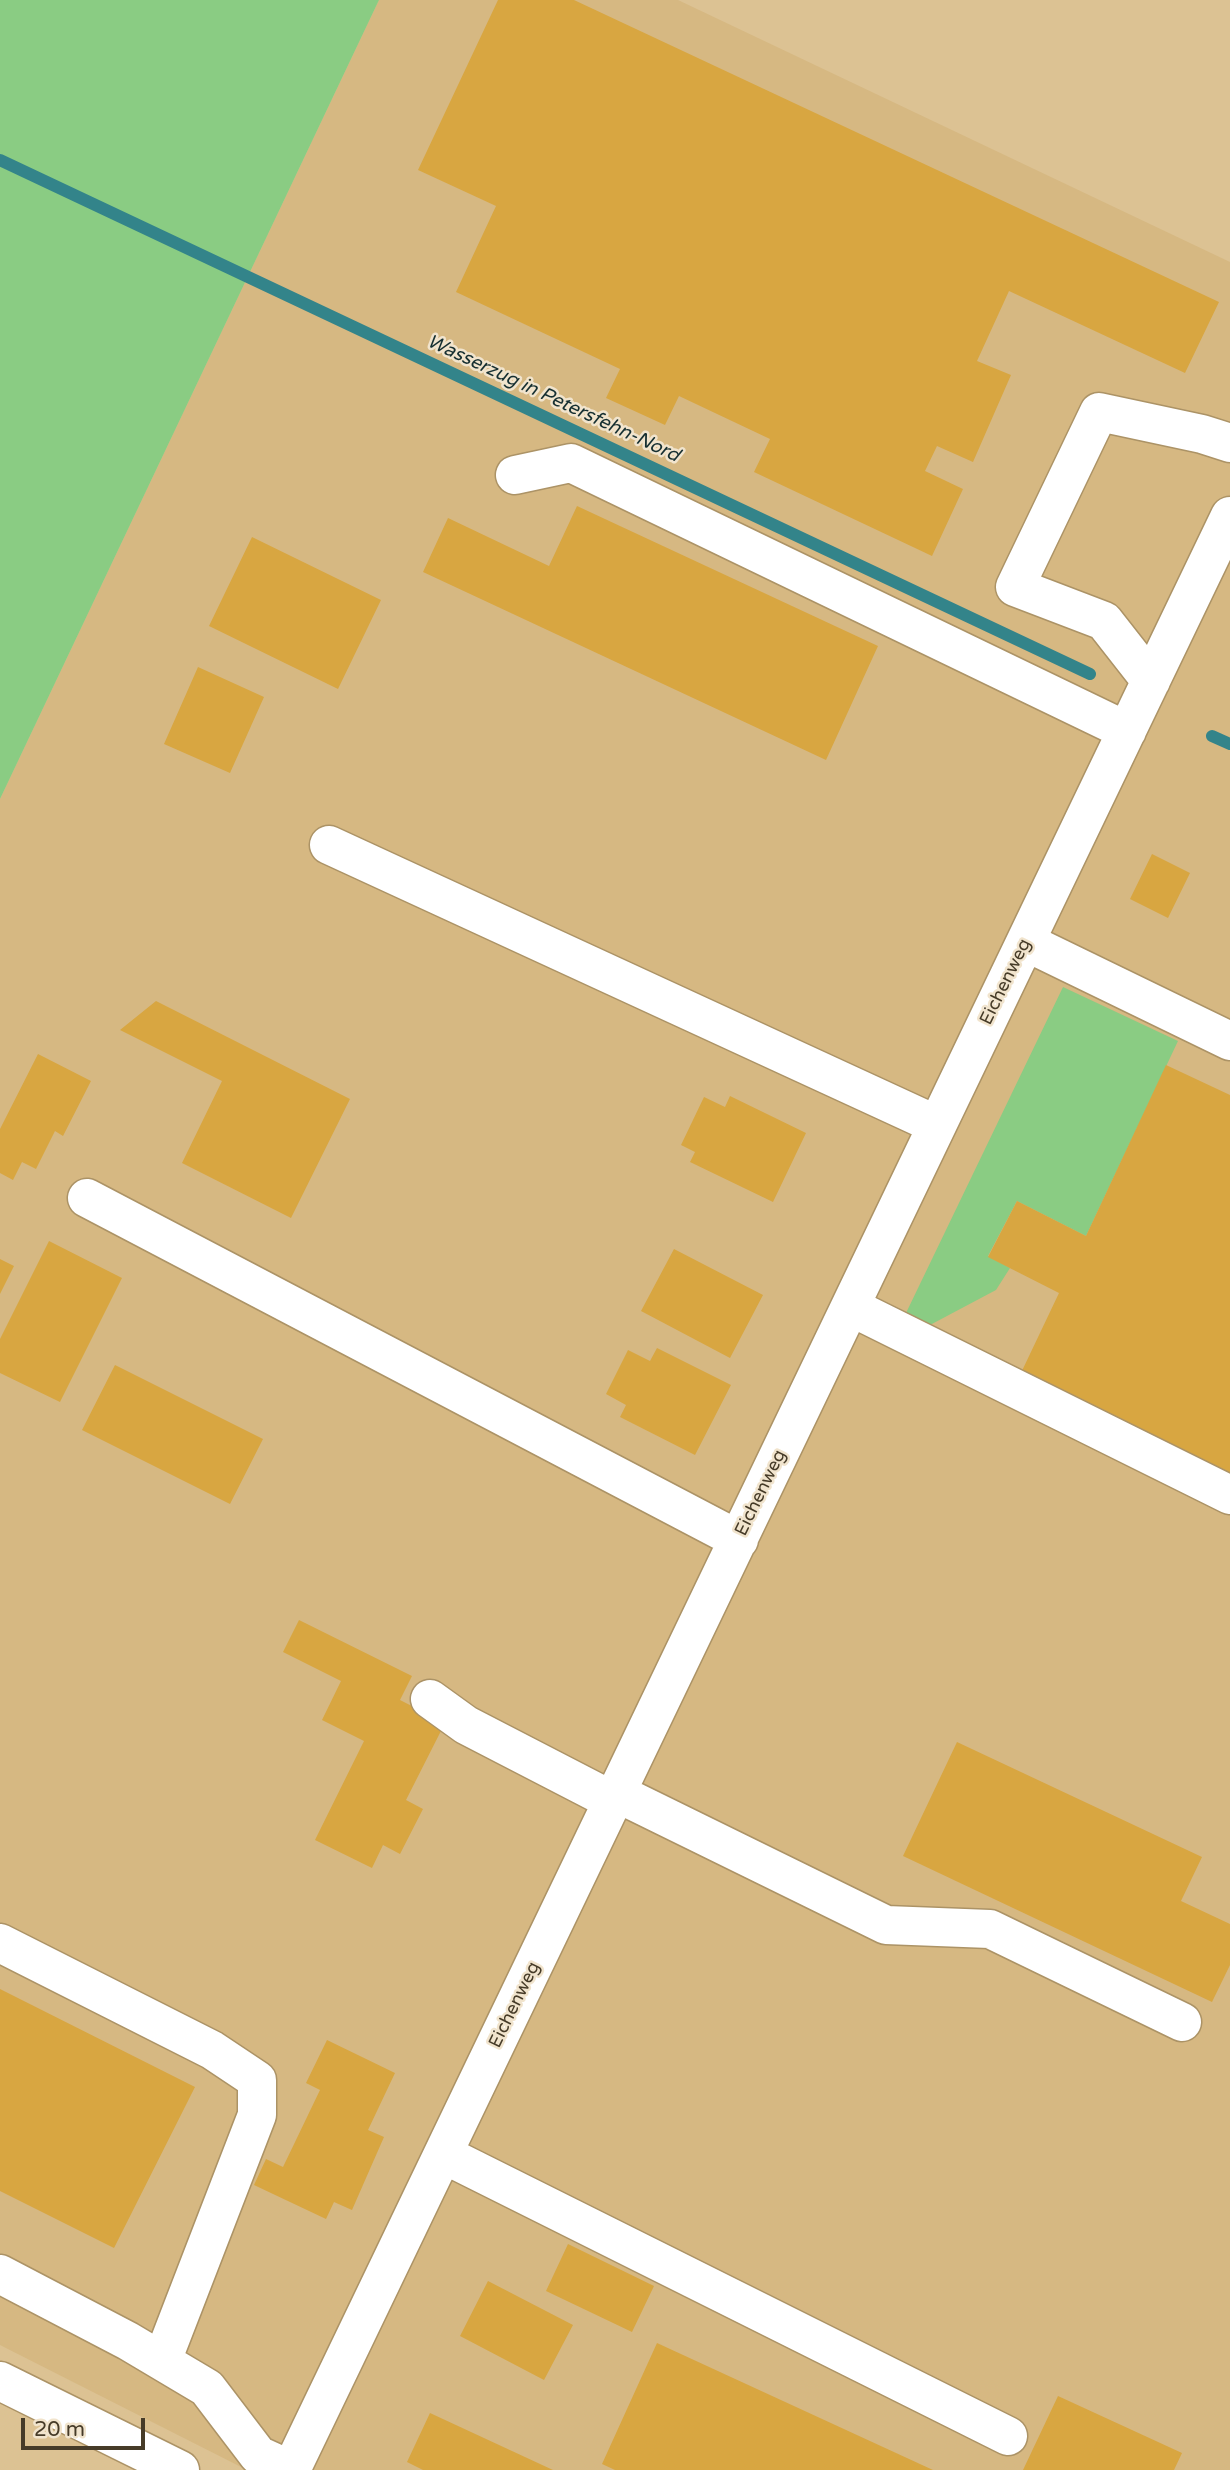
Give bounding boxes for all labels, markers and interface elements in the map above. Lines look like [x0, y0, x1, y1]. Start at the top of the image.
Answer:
water label: Wasserzug in Petersfehn-Nord [423, 330, 683, 468]
street label: Eichenweg [976, 935, 1036, 1029]
street label: Eichenweg [731, 1446, 791, 1540]
street label: Eichenweg [485, 1958, 545, 2052]
scale bar [24, 2404, 149, 2448]
text: 20 m [34, 2417, 85, 2442]

